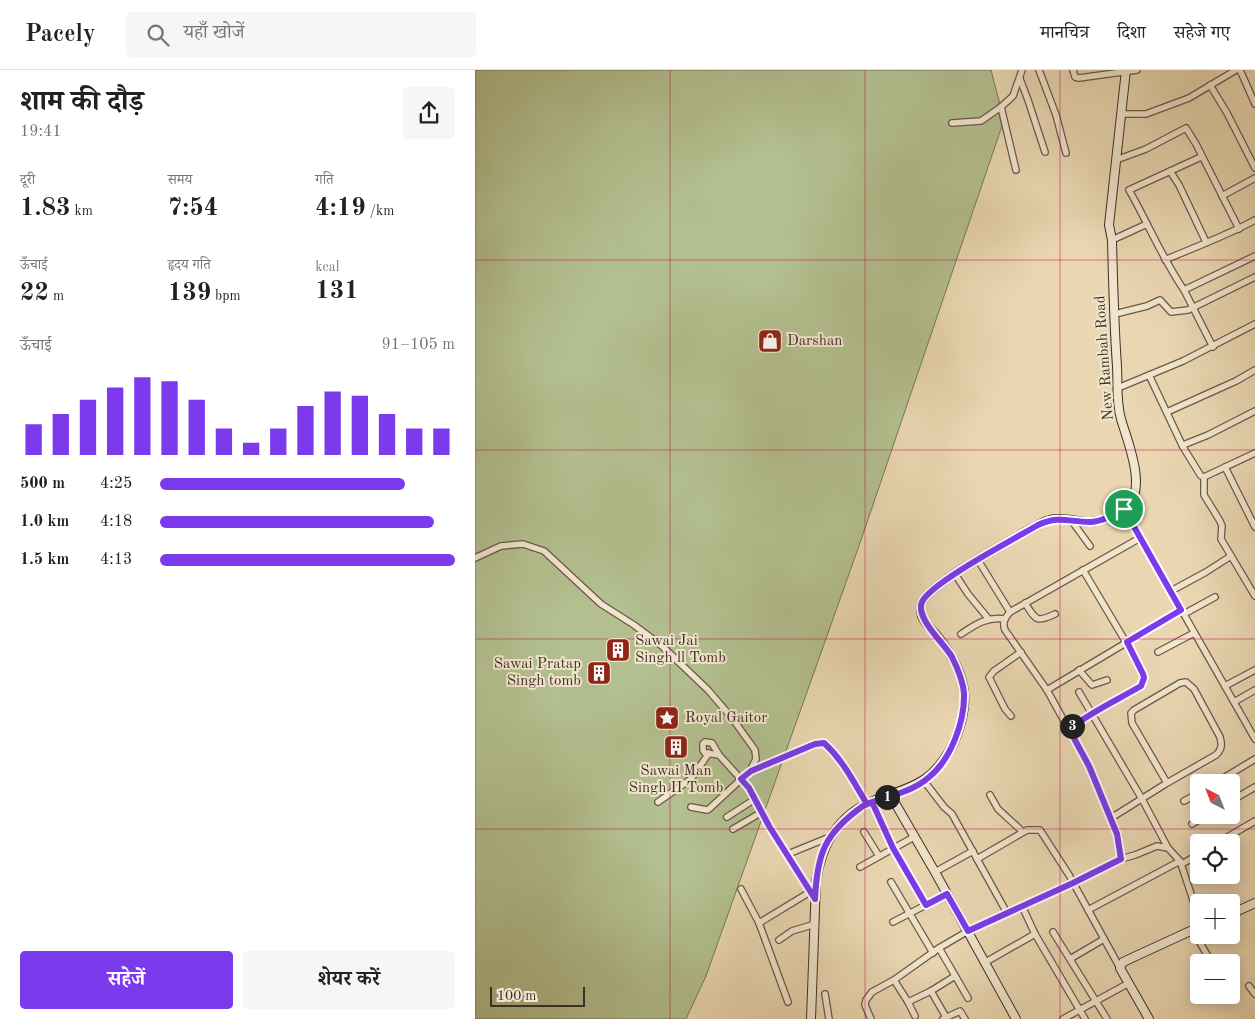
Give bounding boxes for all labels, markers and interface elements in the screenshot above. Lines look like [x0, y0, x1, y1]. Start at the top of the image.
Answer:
search box [126, 12, 476, 57]
icon: search [144, 21, 172, 49]
text: Pacely [25, 23, 96, 47]
text: यहाँ खोजें [184, 24, 244, 43]
text: मानचित्र [1040, 24, 1089, 42]
text: दिशा [1117, 24, 1146, 42]
text: सहेजे गए [1174, 24, 1230, 42]
button: share [403, 87, 455, 139]
text: शाम की दौड़ [20, 89, 144, 117]
text: 19:41 [20, 124, 62, 140]
text: दूरी [20, 173, 35, 187]
text: समय [168, 173, 192, 187]
text: गति [315, 173, 334, 187]
text: 1.83 [20, 196, 71, 221]
text: 7:54 [168, 196, 218, 221]
text: 4:19 [315, 196, 366, 221]
text: km [71, 204, 93, 218]
text: /km [366, 204, 394, 218]
text: ऊँचाई [20, 258, 48, 272]
text: हृदय गति [168, 258, 211, 272]
text: kcal [315, 260, 339, 274]
text: 131 [315, 279, 359, 304]
text: 22 [20, 281, 49, 306]
text: 139 [168, 281, 211, 306]
text: m [49, 289, 64, 303]
text: bpm [211, 289, 241, 303]
street label: New Rambah Road [1093, 295, 1117, 421]
shop icon: Darshan [757, 328, 783, 354]
place label: Darshan [787, 334, 842, 349]
text: 91–105 m [381, 337, 455, 353]
text: ऊँचाई [20, 338, 52, 354]
text: 500 m [20, 476, 65, 492]
text: 4:25 [100, 476, 132, 492]
pin [1103, 488, 1145, 530]
icon: arrive [1110, 495, 1138, 523]
text: 1.0 km [20, 514, 69, 530]
text: 4:18 [100, 514, 132, 530]
text: 1.5 km [20, 552, 69, 568]
text: 4:13 [100, 552, 132, 568]
place label: Sawai Jai Singh ll Tomb [635, 634, 726, 666]
building icon: Sawai Jai Singh ll Tomb [605, 637, 631, 663]
place label: Sawai Pratap Singh tomb [494, 657, 581, 689]
building icon: Sawai Pratap Singh tomb [586, 660, 612, 686]
place icon: Royal Gaitor [654, 705, 680, 731]
place label: Royal Gaitor [685, 711, 767, 726]
pin: 3 [1059, 714, 1085, 738]
text: 3 [1068, 719, 1077, 733]
building icon: Sawai Man Singh II Tomb [663, 734, 689, 760]
place label: Sawai Man Singh II Tomb [629, 764, 723, 796]
north arrow [1190, 774, 1240, 824]
map controls [1190, 774, 1240, 1004]
pin: 1 [875, 784, 899, 810]
text: 1 [883, 790, 892, 804]
button: locate [1190, 834, 1240, 884]
button: + [1190, 894, 1240, 944]
button: सहेजें [20, 951, 233, 1009]
button: शेयर करें [243, 951, 455, 1009]
button: − [1190, 954, 1240, 1004]
scale bar [490, 984, 585, 1007]
text: 100 m [497, 989, 536, 1003]

